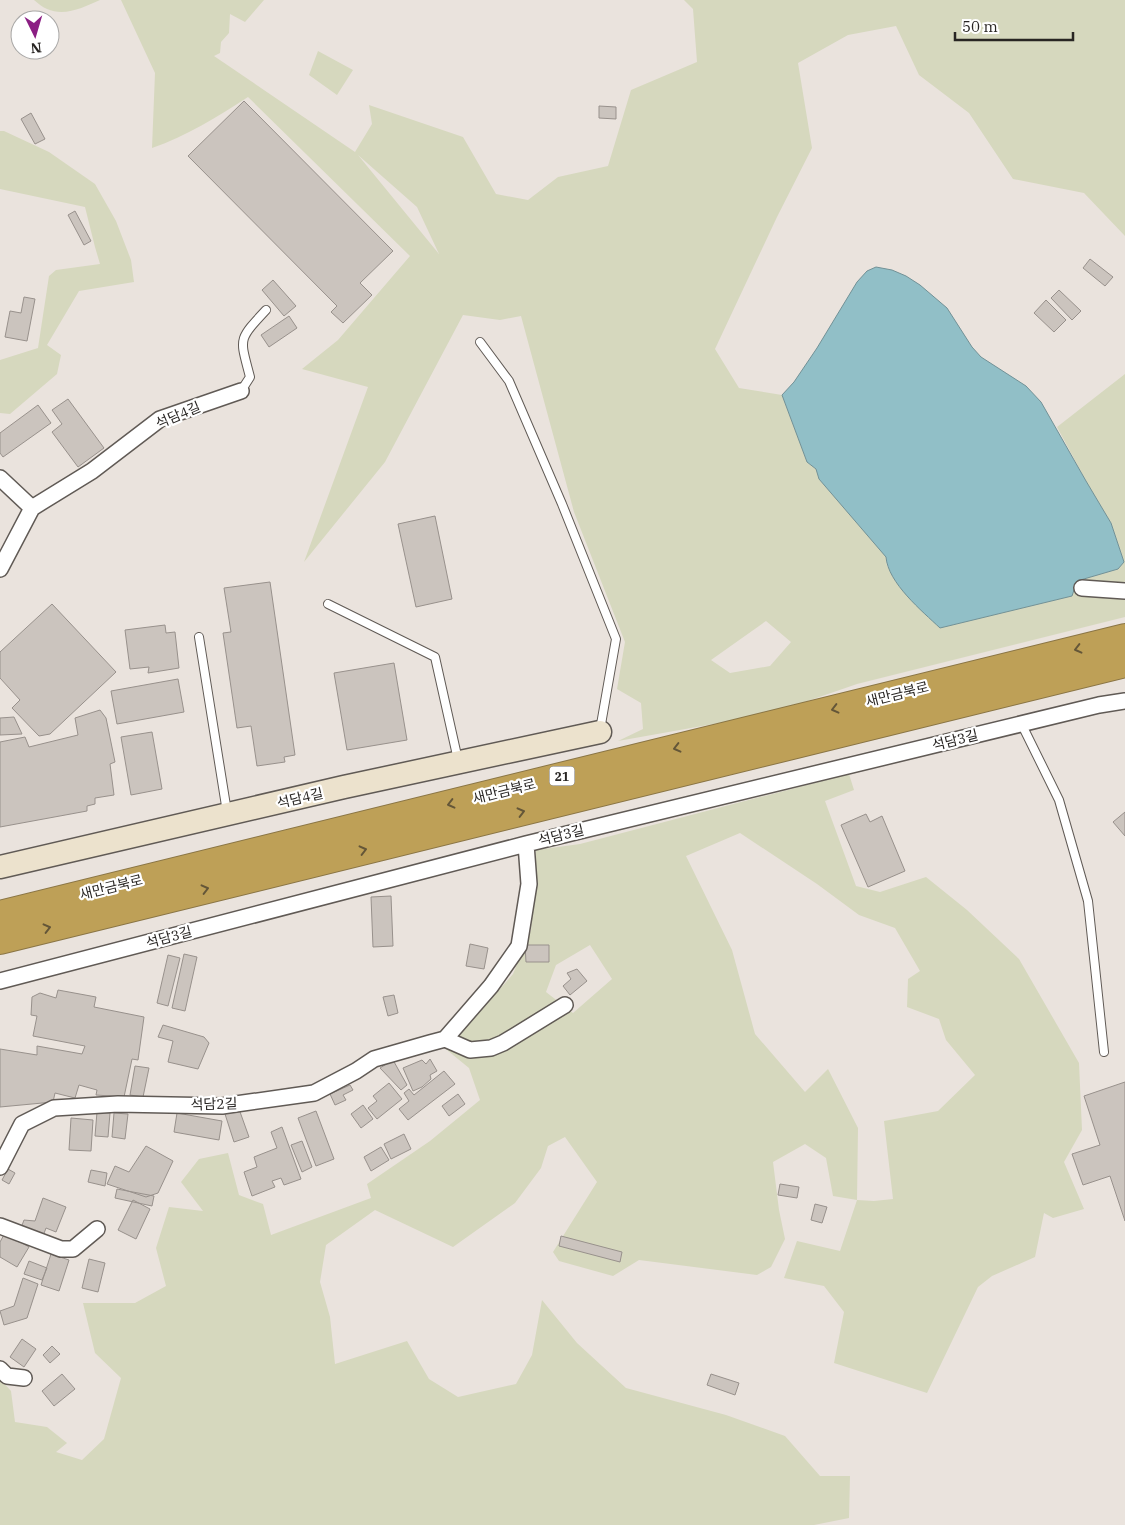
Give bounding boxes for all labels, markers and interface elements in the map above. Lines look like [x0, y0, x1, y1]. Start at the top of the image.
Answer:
north arrow [10, 10, 60, 60]
scale bar [955, 10, 1072, 42]
text: 50 m [962, 17, 998, 36]
text: N [30, 39, 42, 57]
street label: 석담4길 [153, 398, 203, 432]
one-way arrow [1073, 643, 1082, 654]
street label: 새만금북로 [864, 677, 931, 711]
one-way arrow [830, 703, 839, 714]
street label: 석담3길 [930, 726, 980, 754]
one-way arrow [673, 742, 682, 753]
road number: 21 [550, 766, 574, 786]
street label: 새만금북로 [471, 774, 538, 808]
street label: 석담4길 [275, 784, 325, 812]
one-way arrow [448, 798, 456, 808]
one-way arrow [516, 807, 525, 818]
street label: 석담3길 [536, 821, 586, 849]
one-way arrow [358, 845, 367, 856]
street label: 새만금북로 [78, 870, 145, 904]
one-way arrow [201, 884, 210, 895]
street label: 석담3길 [144, 922, 194, 952]
one-way arrow [43, 923, 52, 934]
street label: 석담2길 [190, 1094, 238, 1114]

